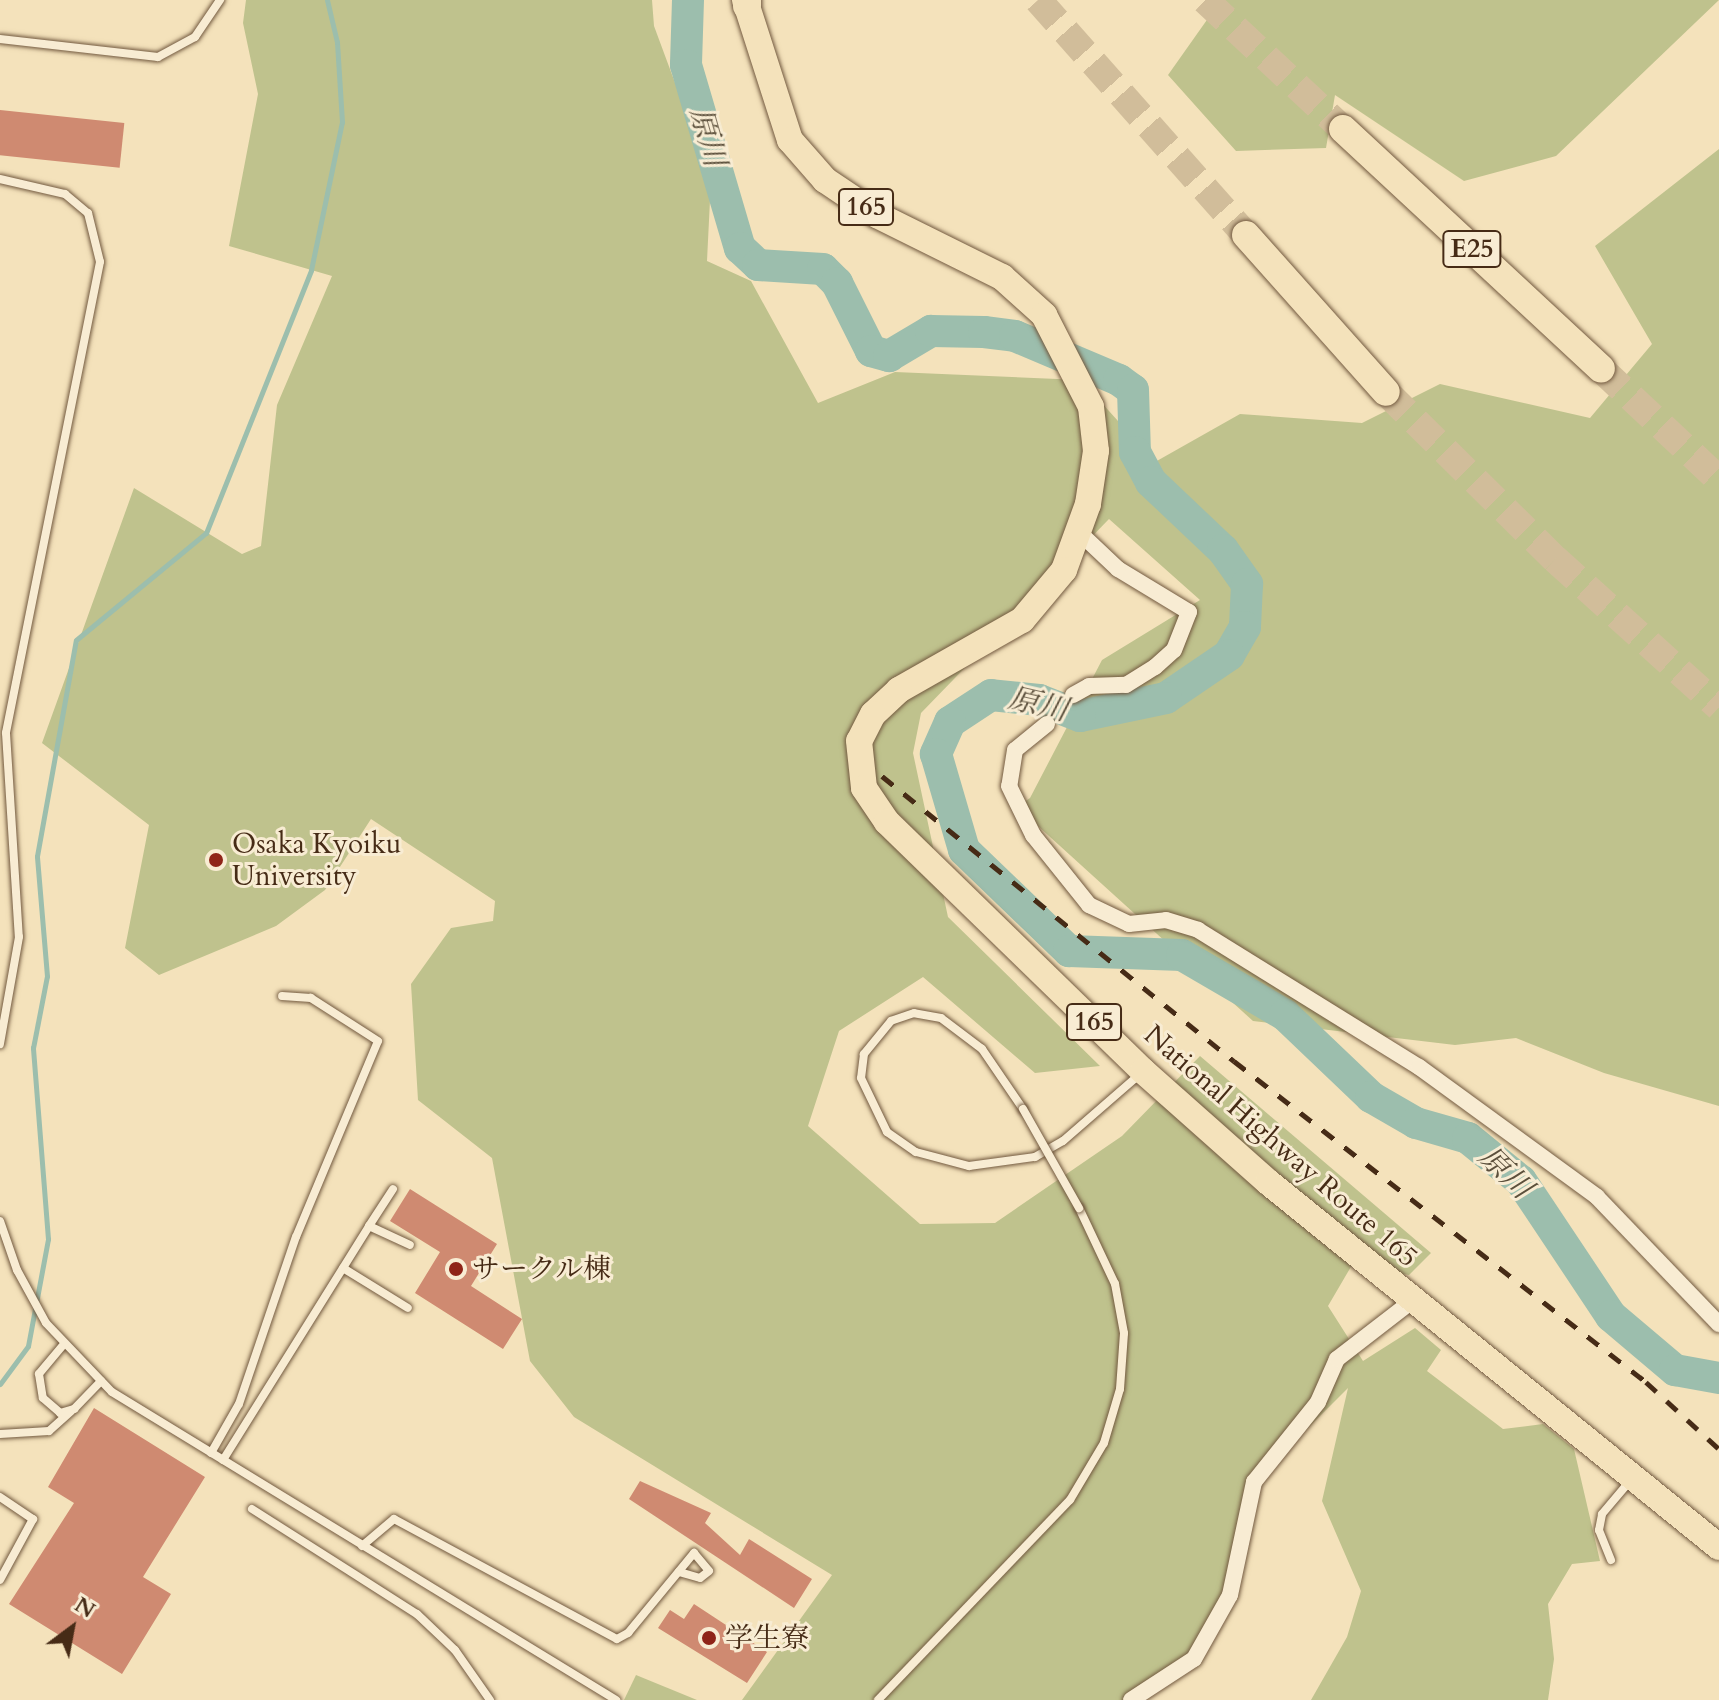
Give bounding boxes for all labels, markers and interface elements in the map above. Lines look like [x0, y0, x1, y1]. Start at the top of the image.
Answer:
water label: 原川 [681, 103, 733, 171]
road number: 165 [838, 185, 894, 229]
road number: E25 [1442, 227, 1502, 271]
water label: 原川 [1005, 681, 1071, 729]
place label: Osaka Kyoiku University [232, 827, 401, 893]
marker: Osaka Kyoiku University [207, 851, 225, 869]
road number: 165 [1066, 1000, 1122, 1044]
street label: National Highway Route 165 [1137, 1018, 1425, 1274]
water label: 原川 [1471, 1139, 1539, 1207]
place label: サークル棟 [472, 1252, 612, 1286]
marker: サークル棟 [447, 1260, 465, 1278]
north arrow [32, 1588, 112, 1668]
text: N [69, 1590, 101, 1625]
place label: 学生寮 [725, 1621, 809, 1655]
marker: 学生寮 [700, 1629, 718, 1647]

